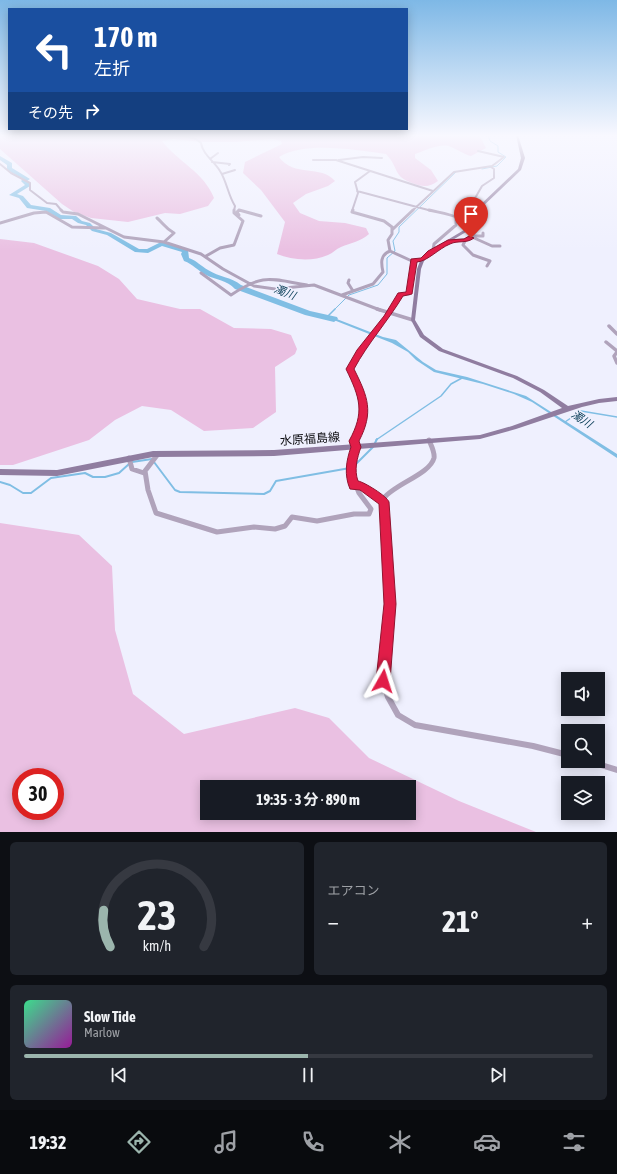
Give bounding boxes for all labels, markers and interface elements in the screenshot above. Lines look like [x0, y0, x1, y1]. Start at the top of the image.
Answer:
text: 170 m [94, 21, 157, 53]
icon: left [28, 24, 80, 76]
text: 左折 [94, 58, 130, 79]
icon: right [81, 100, 103, 122]
text: その先 [28, 104, 73, 121]
pin [454, 197, 488, 238]
icon: arrive [460, 203, 482, 225]
water label: 濁川 [273, 282, 298, 302]
water label: 濁川 [570, 408, 595, 431]
street label: 水原福島線 [280, 430, 340, 448]
position arrow [362, 660, 404, 702]
map controls [561, 672, 605, 820]
button: sound [561, 672, 605, 716]
button: search [561, 724, 605, 768]
speed limit sign: 30 [12, 768, 64, 820]
button: layers [561, 776, 605, 820]
text: 19:35 · 3 分 · 890 m [256, 791, 360, 808]
text: エアコン [328, 883, 380, 898]
text: 23 [137, 890, 176, 938]
text: 21° [442, 904, 478, 938]
text: − [328, 908, 339, 934]
text: + [582, 908, 593, 934]
text: km/h [143, 937, 171, 953]
text: Slow Tide [84, 1008, 136, 1025]
text: Marlow [84, 1025, 120, 1040]
icon: previous [108, 1064, 130, 1086]
icon: pause [297, 1064, 319, 1086]
icon: next [487, 1064, 509, 1086]
icon: directions [125, 1128, 153, 1156]
icon: music [212, 1128, 240, 1156]
icon: phone [299, 1128, 327, 1156]
icon: climate [386, 1128, 414, 1156]
icon: car [473, 1128, 501, 1156]
icon: filters [560, 1128, 588, 1156]
text: 19:32 [29, 1132, 66, 1153]

